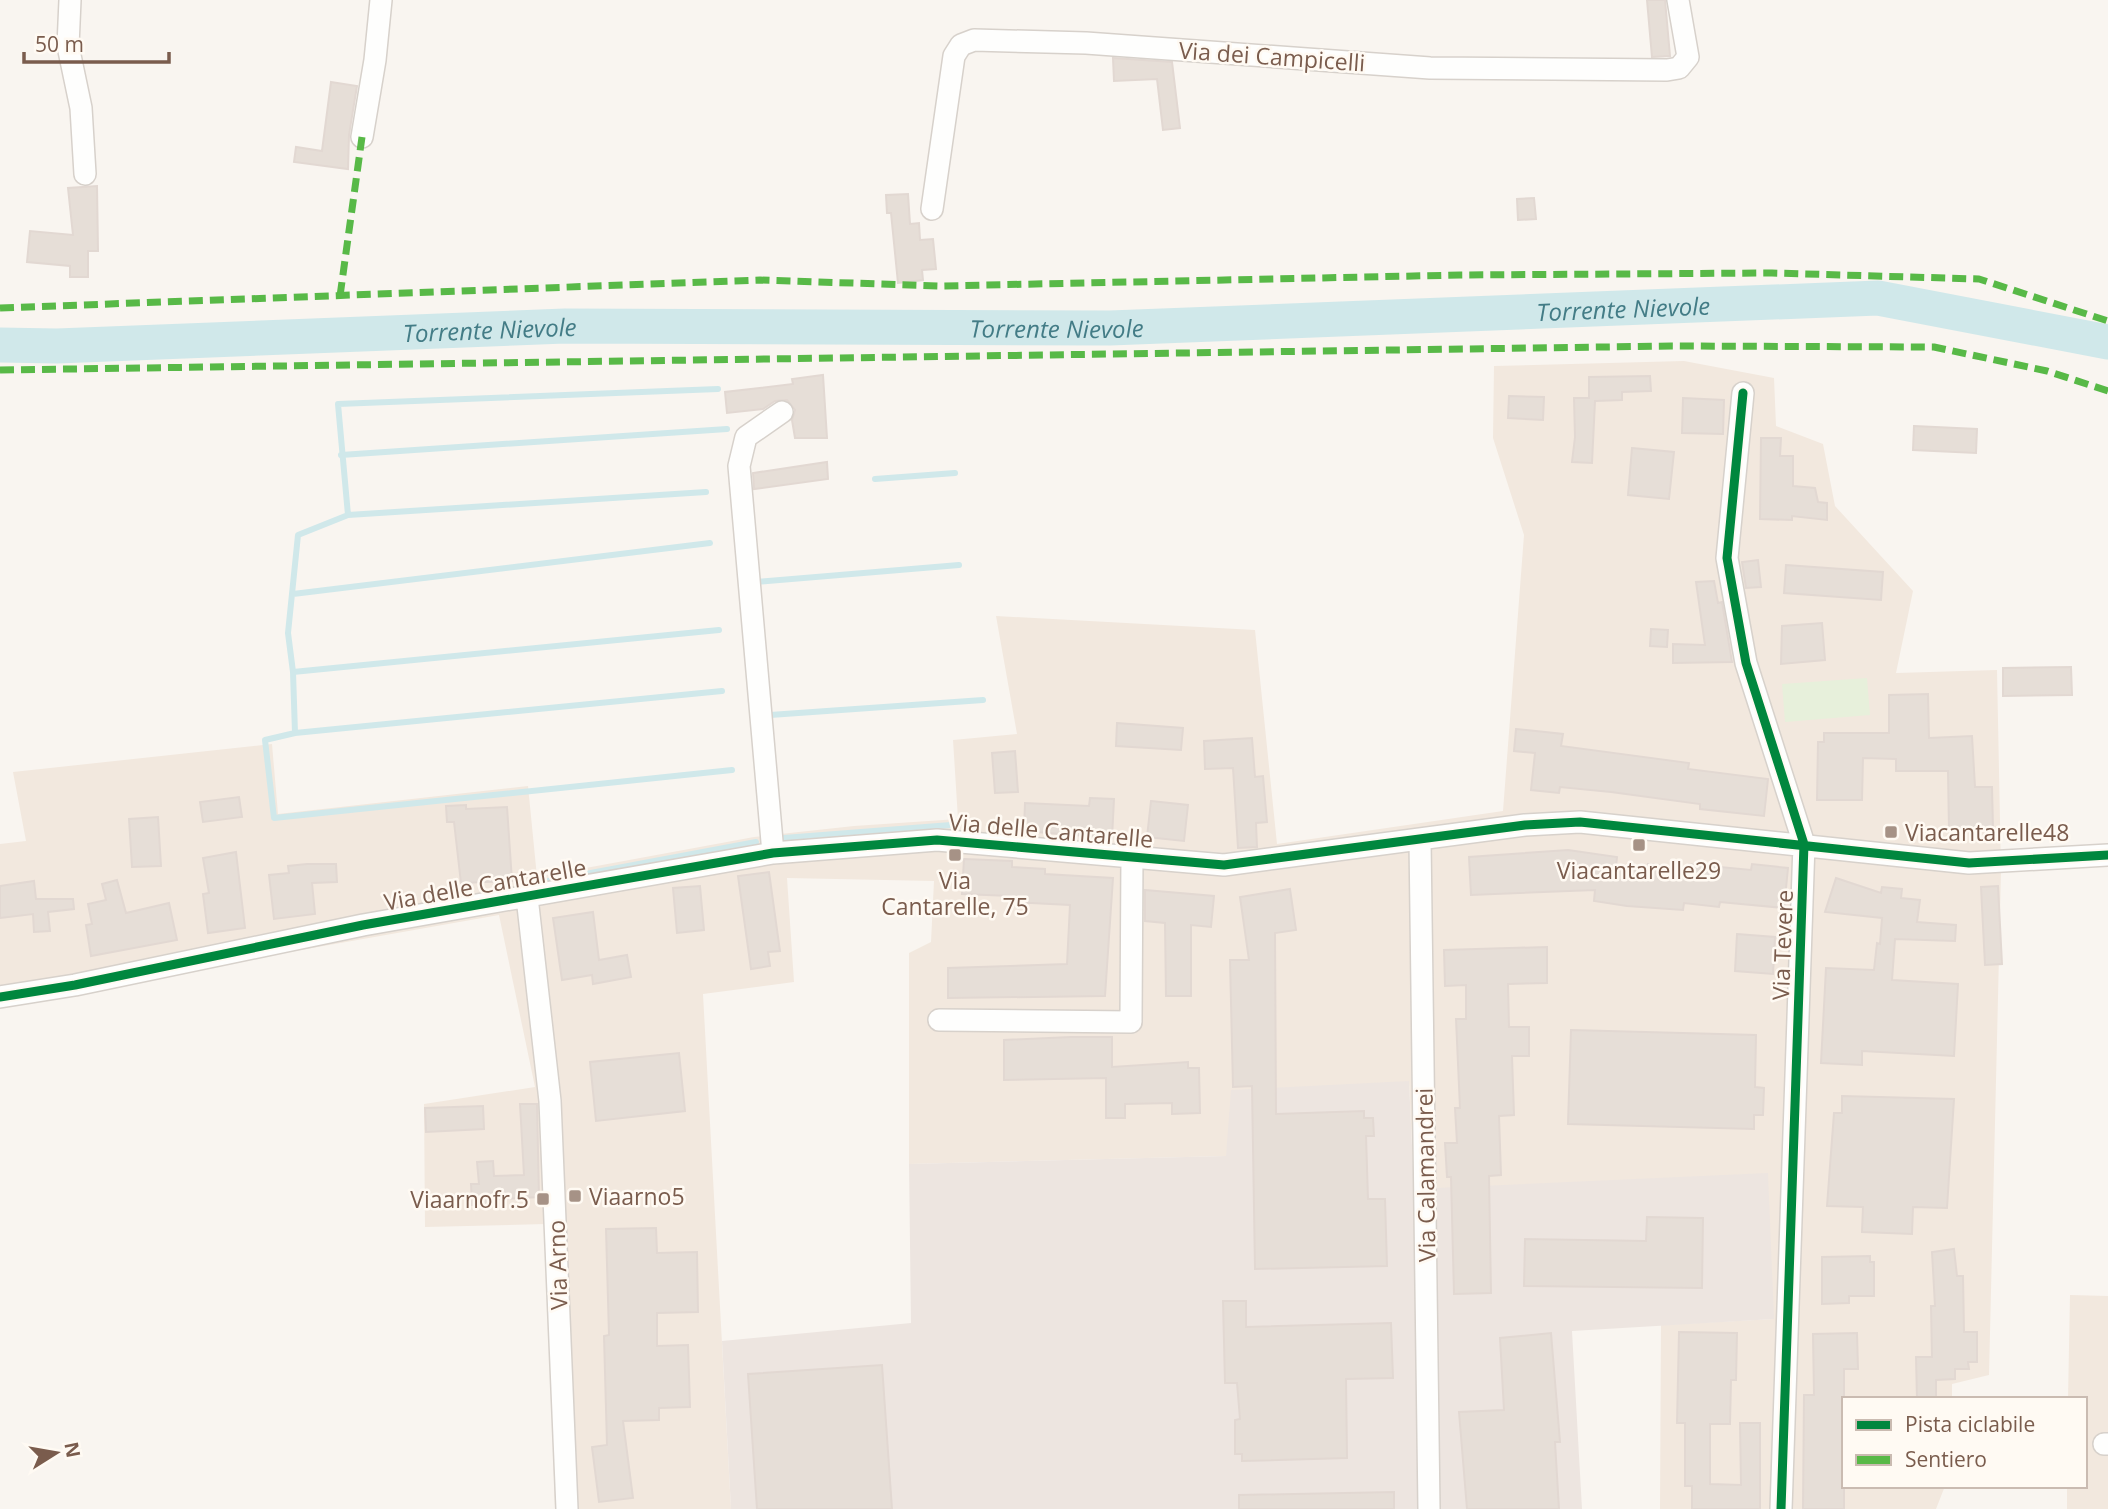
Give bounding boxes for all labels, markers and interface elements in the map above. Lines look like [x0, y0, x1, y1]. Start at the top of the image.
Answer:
scale bar [24, 21, 170, 65]
text: 50 m [35, 30, 84, 58]
street label: Via dei Campicelli [1178, 34, 1366, 78]
water label: Torrente Nievole [1536, 288, 1711, 328]
water label: Torrente Nievole [402, 309, 577, 349]
water label: Torrente Nievole [970, 310, 1144, 345]
street label: Via delle Cantarelle [948, 805, 1154, 855]
place label: Viacantarelle48 [1905, 816, 2069, 848]
marker: Viacantarelle48 [1883, 824, 1899, 840]
marker: Viacantarelle29 [1631, 837, 1647, 853]
marker: Via Cantarelle, 75 [947, 847, 963, 863]
street label: Via delle Cantarelle [381, 850, 589, 918]
place label: Viacantarelle29 [1557, 854, 1721, 886]
place label: Via Cantarelle, 75 [881, 864, 1029, 922]
street label: Via Tevere [1764, 889, 1800, 1001]
street label: Via Calamandrei [1407, 1087, 1443, 1263]
place label: Viaarno5 [589, 1180, 685, 1212]
place label: Viaarnofr.5 [410, 1183, 529, 1215]
marker: Viaarno5 [567, 1188, 583, 1204]
marker: Viaarnofr.5 [535, 1191, 551, 1207]
street label: Via Arno [539, 1219, 575, 1311]
legend [1842, 1397, 2087, 1488]
text: Pista ciclabile [1905, 1410, 2035, 1438]
north arrow [21, 1418, 91, 1488]
text: N [58, 1440, 87, 1460]
text: Sentiero [1905, 1445, 1987, 1473]

